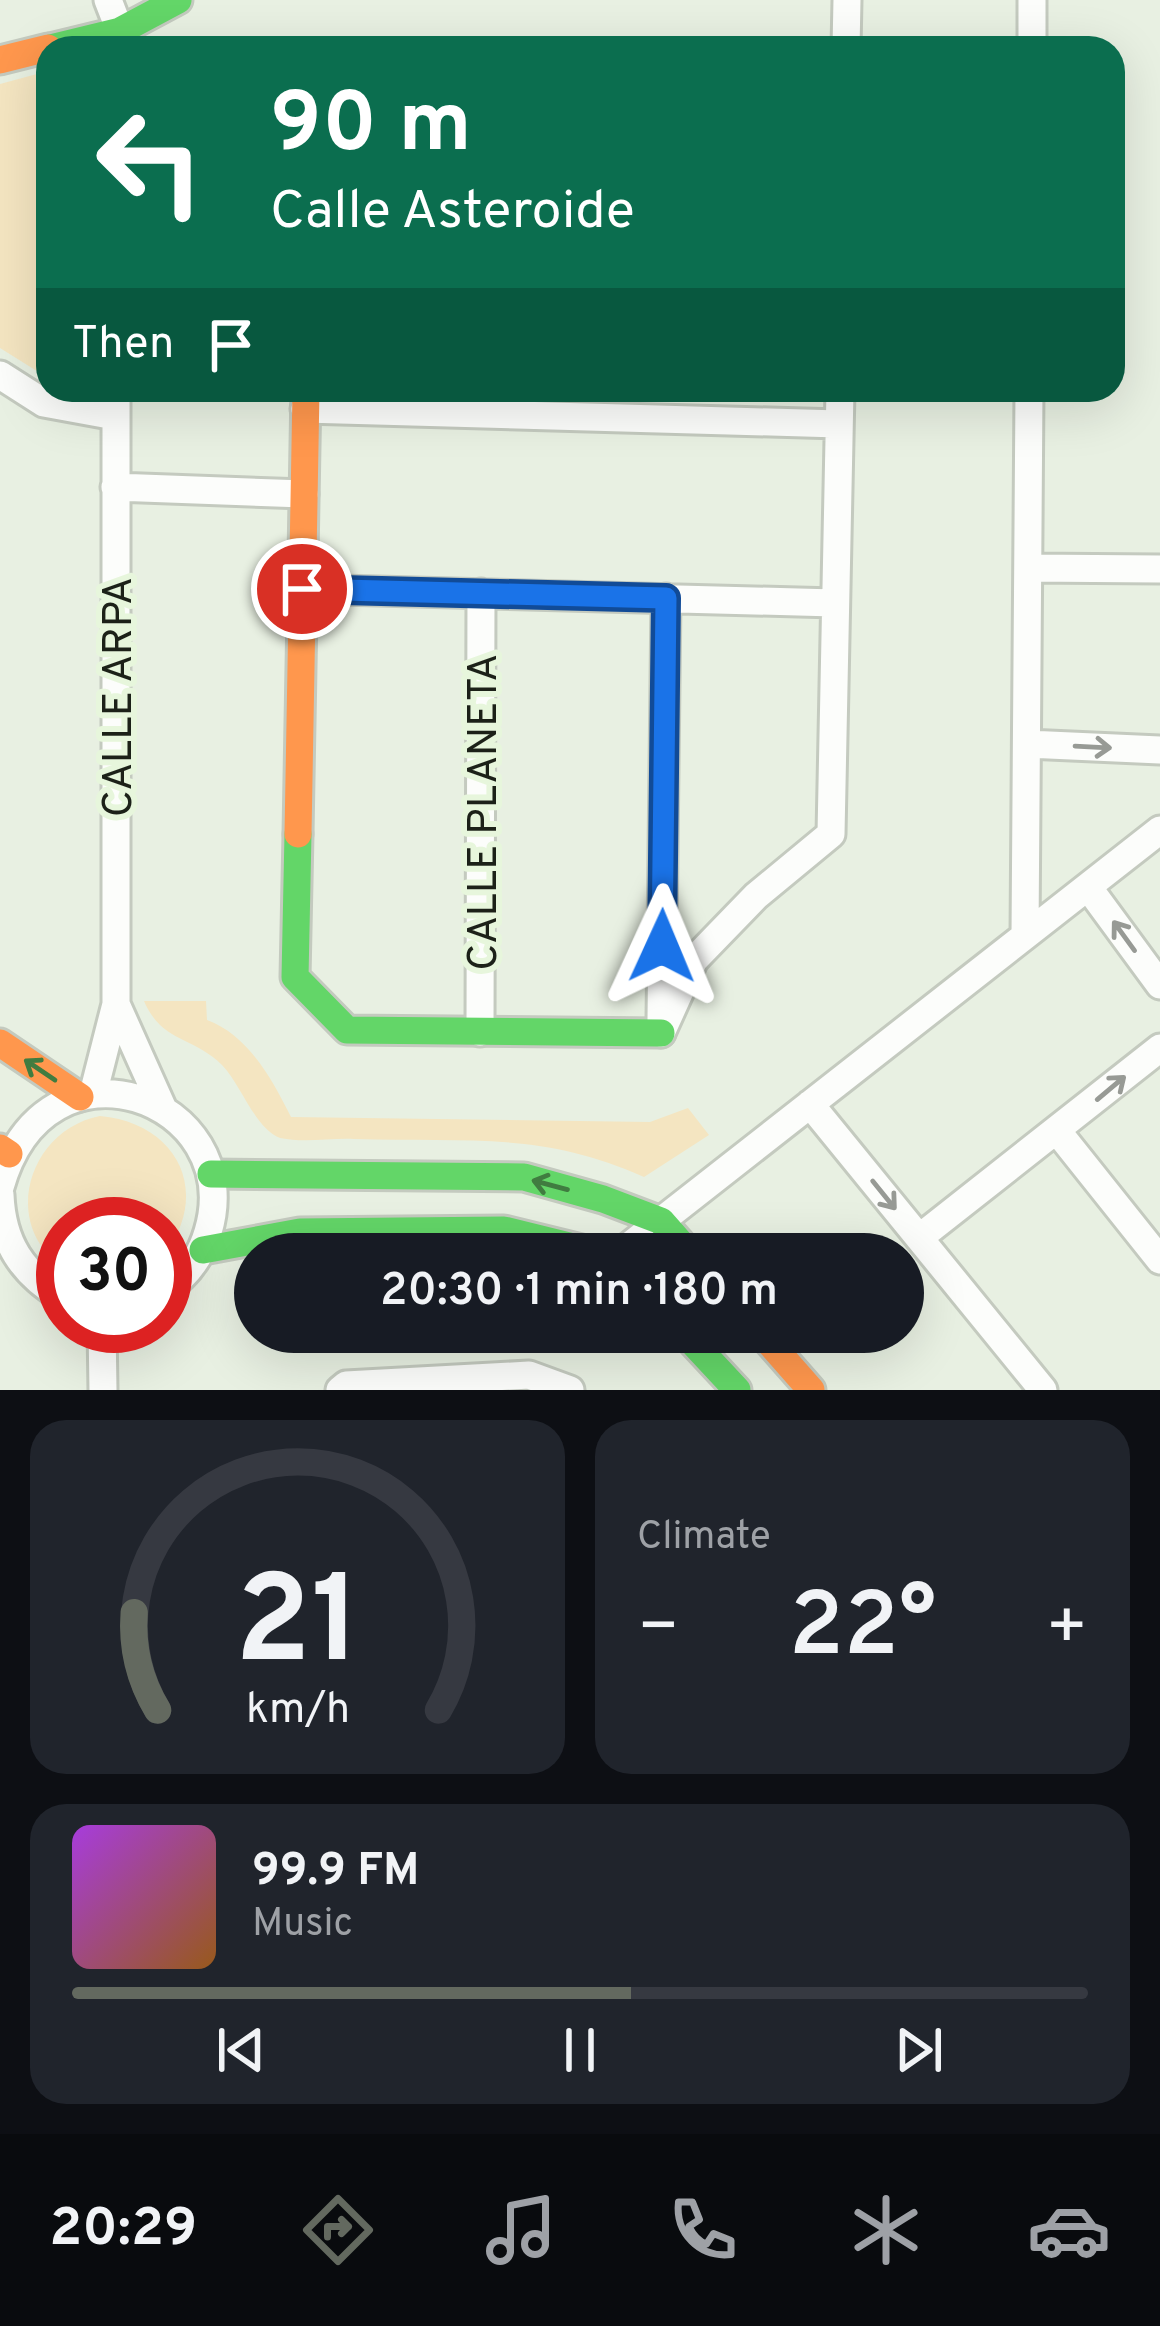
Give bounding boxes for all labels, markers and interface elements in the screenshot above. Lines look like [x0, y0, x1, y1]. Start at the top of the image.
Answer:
text: 90 m [270, 75, 472, 181]
icon: left [72, 84, 228, 240]
text: Calle Asteroide [270, 179, 635, 248]
icon: arrive [198, 312, 264, 378]
text: Then [72, 317, 174, 374]
pin [251, 538, 353, 640]
icon: arrive [269, 556, 335, 622]
street label: CALLE ARPA [94, 577, 147, 817]
street label: CALLE PLANETA [459, 653, 512, 971]
one-way arrow [1073, 736, 1112, 759]
position arrow [599, 883, 725, 1009]
one-way arrow [1111, 920, 1137, 953]
one-way arrow [24, 1057, 57, 1082]
one-way arrow [1094, 1076, 1126, 1102]
one-way arrow [532, 1172, 570, 1194]
one-way arrow [870, 1179, 897, 1210]
speed limit sign: 30 [36, 1197, 192, 1353]
text: 20:30 · 1 min · 180 m [380, 1264, 778, 1321]
text: Climate [637, 1514, 771, 1563]
text: 21 [234, 1549, 361, 1707]
text: 22° [789, 1574, 936, 1687]
text: − [637, 1589, 680, 1672]
text: + [1045, 1589, 1088, 1672]
text: km/h [245, 1684, 350, 1738]
text: 99.9 FM [252, 1844, 419, 1901]
text: Music [252, 1901, 353, 1950]
icon: previous [208, 2017, 274, 2083]
icon: pause [547, 2017, 613, 2083]
icon: next [886, 2017, 952, 2083]
icon: directions [296, 2188, 380, 2272]
icon: music [479, 2188, 563, 2272]
icon: phone [661, 2188, 745, 2272]
icon: climate [844, 2188, 928, 2272]
icon: car [1027, 2188, 1111, 2272]
text: 20:29 [49, 2196, 197, 2265]

